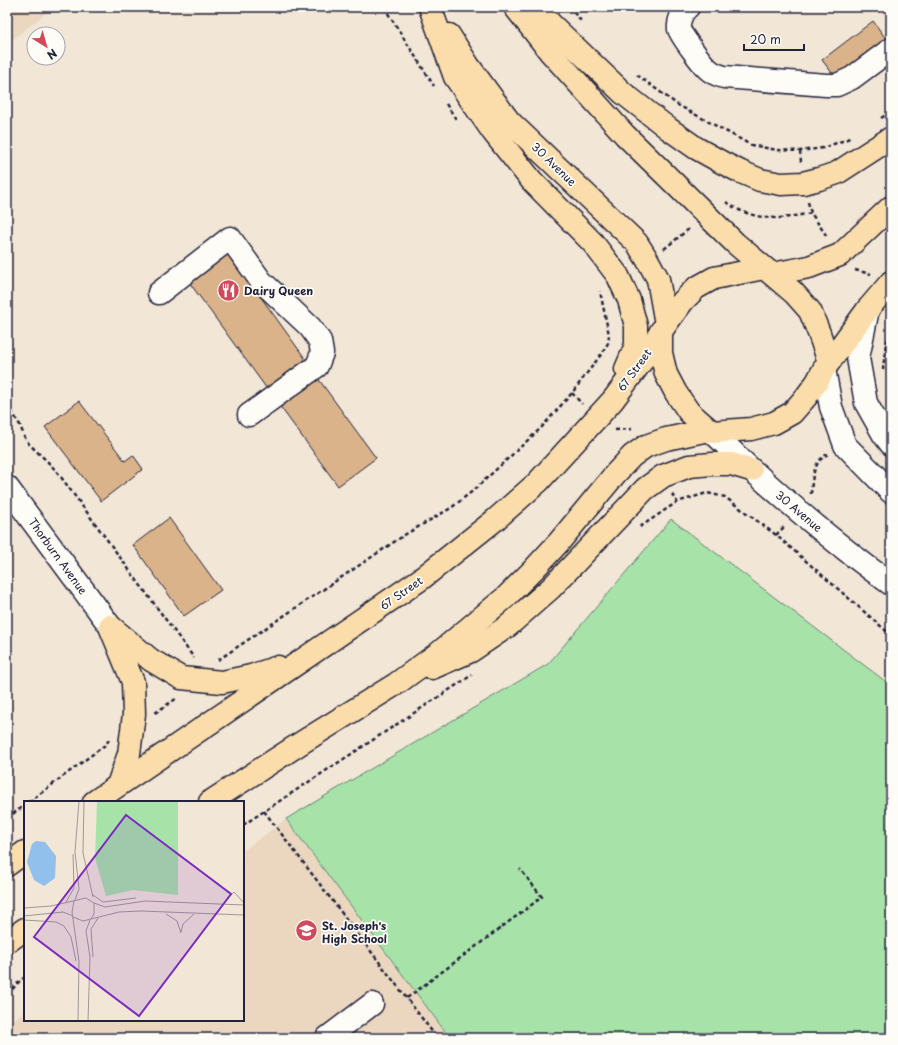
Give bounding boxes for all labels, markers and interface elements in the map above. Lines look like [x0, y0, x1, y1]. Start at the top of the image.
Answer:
north arrow [26, 26, 66, 66]
scale bar [744, 26, 804, 52]
text: 20 m [750, 30, 781, 48]
text: N [43, 45, 61, 64]
street label: 30 Avenue [528, 138, 580, 190]
restaurant icon: Dairy Queen [215, 277, 241, 303]
place label: Dairy Queen [244, 282, 313, 299]
street label: 67 Street [613, 345, 656, 395]
street label: 30 Avenue [772, 486, 826, 536]
street label: Thorburn Avenue [24, 514, 92, 598]
street label: 67 Street [376, 572, 426, 614]
inset map [24, 801, 244, 1021]
place label: St. Joseph's High School [322, 917, 387, 947]
school or university icon: St. Joseph's High School [293, 918, 319, 944]

